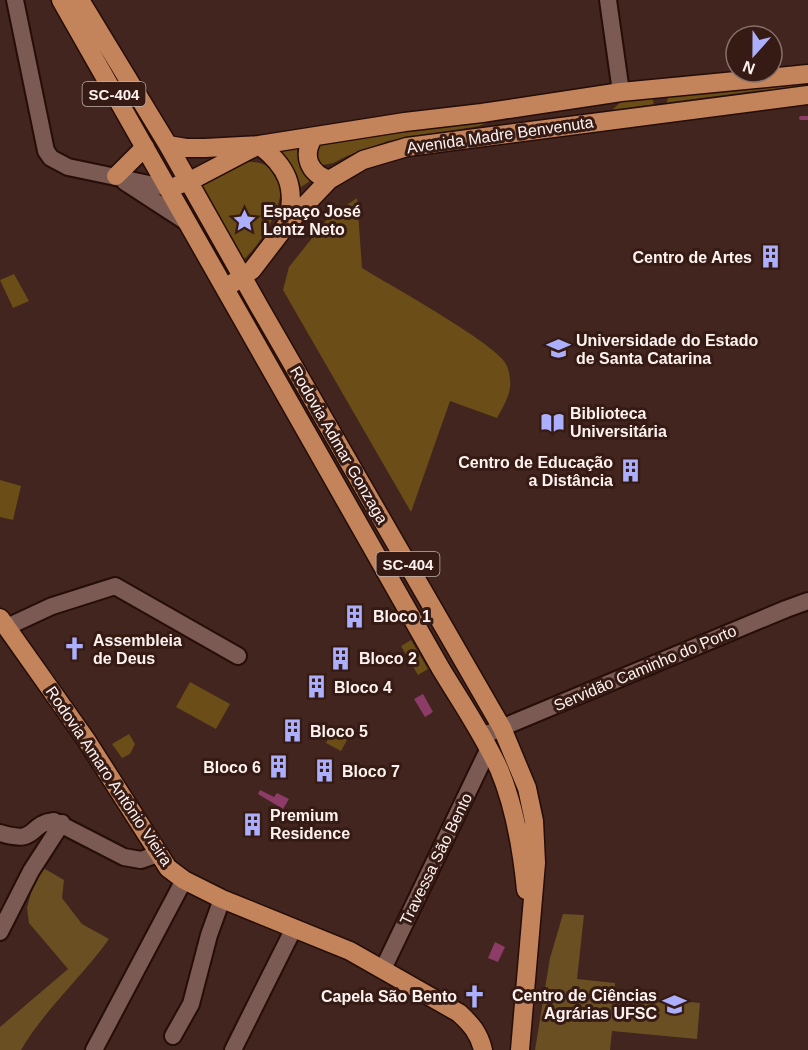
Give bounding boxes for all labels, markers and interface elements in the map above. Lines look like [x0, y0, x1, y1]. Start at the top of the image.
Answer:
north arrow [724, 24, 784, 84]
text: N [740, 58, 757, 78]
road number: SC-404 [82, 82, 146, 106]
street label: Avenida Madre Benvenuta [406, 113, 595, 157]
place label: Espaço José Lentz Neto [263, 203, 361, 238]
place icon: Espaço José Lentz Neto [232, 207, 258, 233]
building icon: Centro de Artes [757, 244, 783, 270]
place label: Centro de Artes [633, 249, 752, 266]
place label: Universidade do Estado de Santa Catarina [576, 332, 758, 367]
school or university icon: Universidade do Estado de Santa Catarina [545, 336, 571, 362]
street label: Rodovia Admar Gonzaga [287, 363, 391, 527]
place label: Biblioteca Universitária [570, 405, 667, 440]
library icon: Biblioteca Universitária [539, 409, 565, 435]
place label: Centro de Educação a Distância [458, 454, 613, 489]
building icon: Centro de Educação a Distância [618, 458, 644, 484]
road number: SC-404 [376, 552, 440, 576]
building icon: Bloco 1 [342, 603, 368, 629]
place label: Bloco 1 [373, 608, 431, 625]
street label: Servidão Caminho do Porto [551, 622, 739, 714]
place label: Assembleia de Deus [93, 632, 182, 667]
church icon: Assembleia de Deus [62, 636, 88, 662]
building icon: Bloco 2 [328, 645, 354, 671]
place label: Bloco 2 [359, 650, 417, 667]
building icon: Bloco 4 [303, 674, 329, 700]
place label: Bloco 4 [334, 679, 392, 696]
street label: Rodovia Amaro Antônio Vieira [43, 683, 175, 869]
building icon: Bloco 5 [279, 718, 305, 744]
place label: Bloco 5 [310, 723, 368, 740]
building icon: Bloco 6 [266, 754, 292, 780]
building icon: Bloco 7 [311, 758, 337, 784]
place label: Bloco 6 [203, 759, 261, 776]
place label: Bloco 7 [342, 763, 400, 780]
street label: Travessa São Bento [397, 790, 475, 928]
place label: Premium Residence [270, 807, 350, 842]
building icon: Premium Residence [239, 811, 265, 837]
church icon: Capela São Bento [462, 983, 488, 1009]
place label: Centro de Ciências Agrárias UFSC [512, 987, 657, 1022]
place label: Capela São Bento [321, 988, 457, 1005]
school or university icon: Centro de Ciências Agrárias UFSC [662, 991, 688, 1017]

